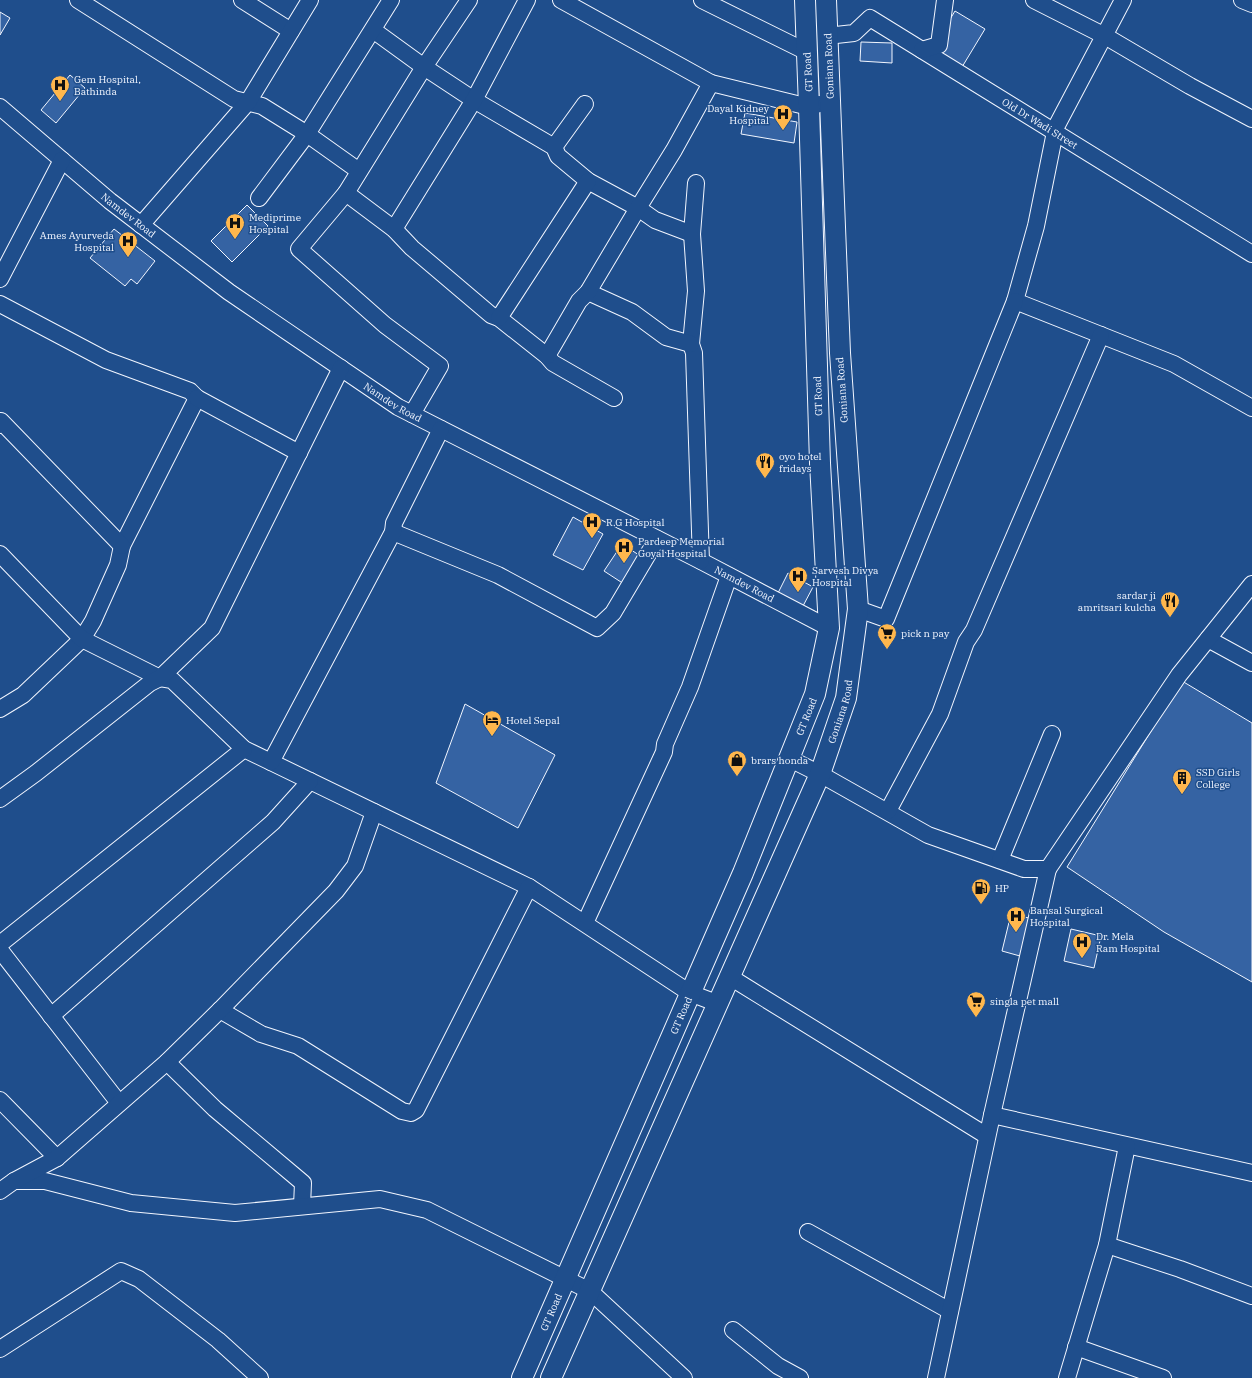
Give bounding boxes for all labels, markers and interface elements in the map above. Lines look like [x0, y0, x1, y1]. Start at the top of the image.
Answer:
street label: Goniana Road [821, 33, 837, 99]
street label: GT Road [800, 52, 816, 92]
place label: Gem Hospital, Bathinda [74, 73, 141, 98]
hospital icon: Gem Hospital, Bathinda [49, 74, 71, 102]
street label: Old Dr Wadi Street [1000, 95, 1081, 152]
place label: Dayal Kidney Hospital [707, 102, 770, 127]
hospital icon: Dayal Kidney Hospital [772, 103, 794, 131]
street label: Namdev Road [98, 190, 159, 240]
place label: Mediprime Hospital [249, 211, 301, 236]
hospital icon: Mediprime Hospital [224, 212, 246, 240]
place label: Ames Ayurveda Hospital [40, 229, 115, 254]
hospital icon: Ames Ayurveda Hospital [117, 230, 139, 258]
street label: Goniana Road [833, 357, 851, 423]
street label: GT Road [811, 376, 825, 416]
street label: Namdev Road [361, 379, 424, 425]
place label: oyo hotel fridays [779, 450, 822, 475]
restaurant icon: oyo hotel fridays [754, 451, 776, 479]
hospital icon: R.G Hospital [581, 511, 603, 539]
place label: R.G Hospital [606, 516, 664, 529]
place label: Pardeep Memorial Goyal Hospital [638, 535, 725, 560]
hospital icon: Pardeep Memorial Goyal Hospital [613, 536, 635, 564]
street label: Namdev Road [712, 563, 777, 605]
place label: Sarvesh Divya Hospital [812, 564, 879, 589]
hospital icon: Sarvesh Divya Hospital [787, 565, 809, 593]
place label: sardar ji amritsari kulcha [1078, 589, 1157, 614]
restaurant icon: sardar ji amritsari kulcha [1159, 590, 1181, 618]
supermarket icon: pick n pay [876, 622, 898, 650]
place label: pick n pay [901, 627, 950, 640]
street label: Goniana Road [824, 679, 855, 745]
street label: GT Road [793, 696, 819, 737]
hotel icon: Hotel Sepal [481, 709, 503, 737]
place label: Hotel Sepal [506, 714, 560, 727]
shop icon: brars honda [726, 749, 748, 777]
place label: brars honda [751, 754, 809, 767]
place label: SSD Girls College [1196, 766, 1240, 791]
building icon: SSD Girls College [1171, 767, 1193, 795]
fuel station icon: HP [970, 877, 992, 905]
place label: HP [995, 882, 1009, 895]
place label: Bansal Surgical Hospital [1030, 904, 1103, 929]
hospital icon: Bansal Surgical Hospital [1005, 905, 1027, 933]
place label: Dr. Mela Ram Hospital [1096, 930, 1160, 955]
hospital icon: Dr. Mela Ram Hospital [1071, 931, 1093, 959]
supermarket icon: singla pet mall [965, 990, 987, 1018]
street label: GT Road [667, 994, 695, 1036]
place label: singla pet mall [990, 995, 1059, 1008]
street label: GT Road [537, 1291, 565, 1333]

